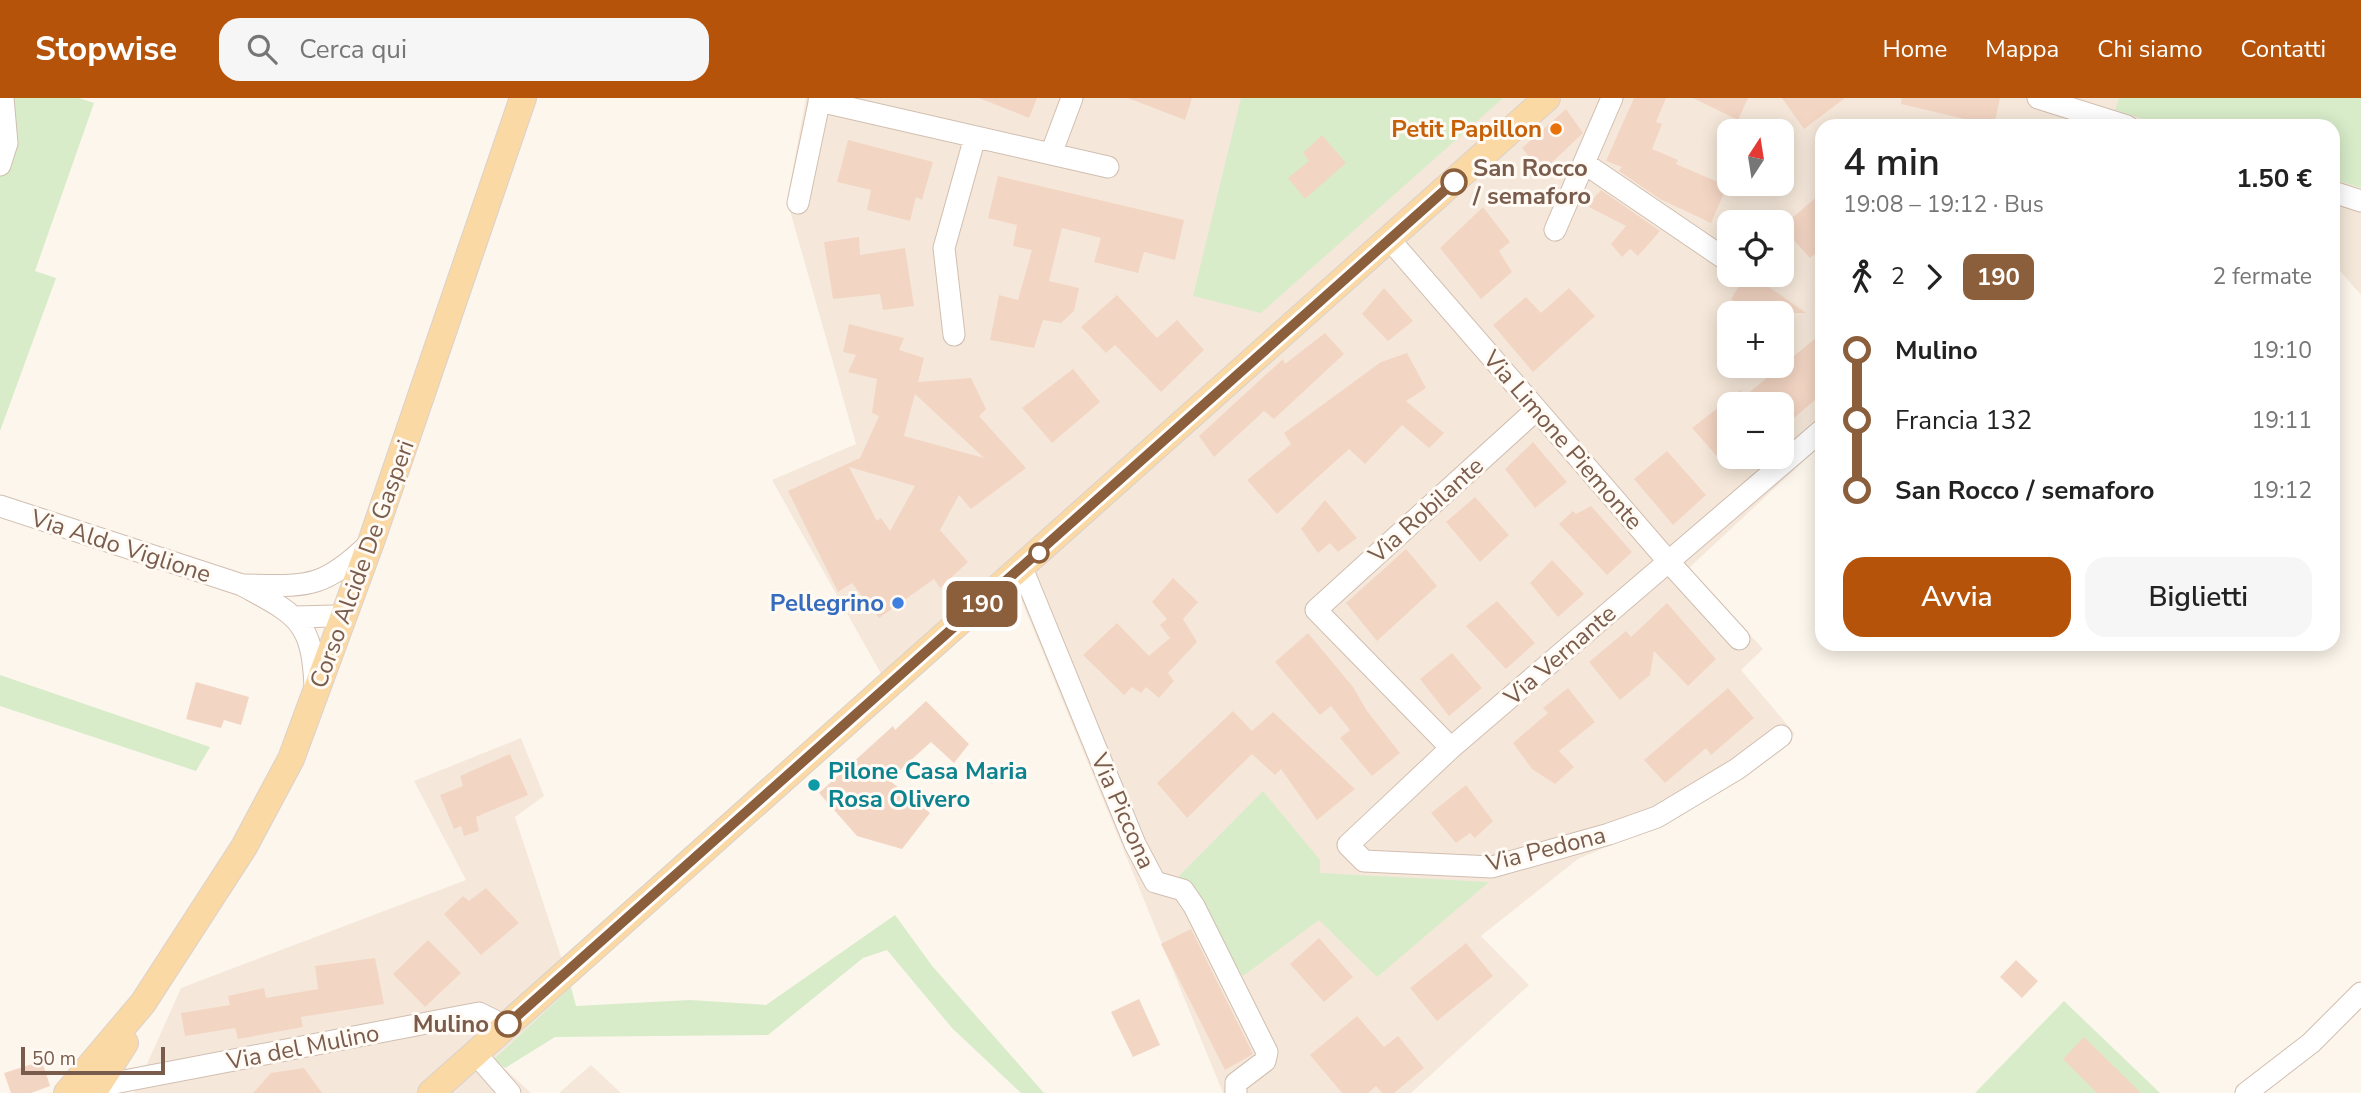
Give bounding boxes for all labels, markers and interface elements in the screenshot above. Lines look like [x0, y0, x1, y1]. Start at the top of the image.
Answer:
search box [219, 18, 709, 81]
text: Stopwise [35, 27, 177, 72]
icon: search [243, 30, 281, 68]
text: Cerca qui [299, 32, 407, 67]
text: Home [1882, 33, 1947, 65]
text: Mappa [1985, 33, 2059, 65]
text: Chi siamo [2097, 33, 2203, 65]
text: Contatti [2241, 33, 2326, 65]
place label: Petit Papillon [1391, 113, 1542, 145]
north arrow [1717, 119, 1794, 196]
map controls [1717, 119, 1794, 469]
marker: Petit Papillon [1548, 121, 1564, 137]
text: 4 min [1843, 137, 1940, 188]
place label: San Rocco / semaforo [1472, 152, 1591, 212]
text: 1.50 € [2236, 161, 2312, 196]
marker: San Rocco / semaforo [1441, 169, 1467, 195]
text: 19:08 – 19:12 · Bus [1843, 189, 2044, 220]
button: locate [1717, 210, 1794, 287]
icon: walk [1843, 258, 1881, 296]
icon: forward [1915, 258, 1953, 296]
text: 2 [1891, 261, 1905, 292]
text: 190 [1977, 261, 2020, 293]
text: 2 fermate [2212, 261, 2312, 292]
button: + [1717, 301, 1794, 378]
text: Mulino [1895, 333, 1978, 368]
text: 19:10 [2252, 335, 2312, 366]
street label: Via Limone Piemonte [1475, 343, 1650, 537]
button: − [1717, 392, 1794, 469]
text: Francia 132 [1895, 403, 2032, 438]
text: 19:11 [2252, 405, 2312, 436]
street label: Corso Alcide De Gasperi [302, 436, 422, 692]
street label: Via Robilante [1361, 450, 1490, 571]
text: San Rocco / semaforo [1895, 473, 2154, 508]
text: 19:12 [2252, 475, 2312, 506]
street label: Via Aldo Viglione [26, 501, 215, 590]
unlabelled marker [1029, 543, 1049, 563]
button: Avvia [1843, 557, 2071, 637]
button: Biglietti [2085, 557, 2312, 637]
line badge: 190 [942, 581, 1022, 627]
place label: Pellegrino [770, 587, 884, 619]
text: 190 [960, 588, 1004, 620]
marker: Pellegrino [890, 595, 906, 611]
street label: Via Vernante [1496, 597, 1623, 713]
street label: Via Piccona [1083, 747, 1163, 874]
place label: Pilone Casa Maria Rosa Olivero [828, 755, 1028, 815]
marker: Pilone Casa Maria Rosa Olivero [806, 777, 822, 793]
street label: Via Pedona [1482, 819, 1609, 880]
place label: Mulino [413, 1008, 489, 1040]
marker: Mulino [495, 1011, 521, 1037]
street label: Via del Mulino [223, 1017, 382, 1078]
scale bar [21, 1044, 164, 1076]
text: 50 m [32, 1046, 76, 1072]

